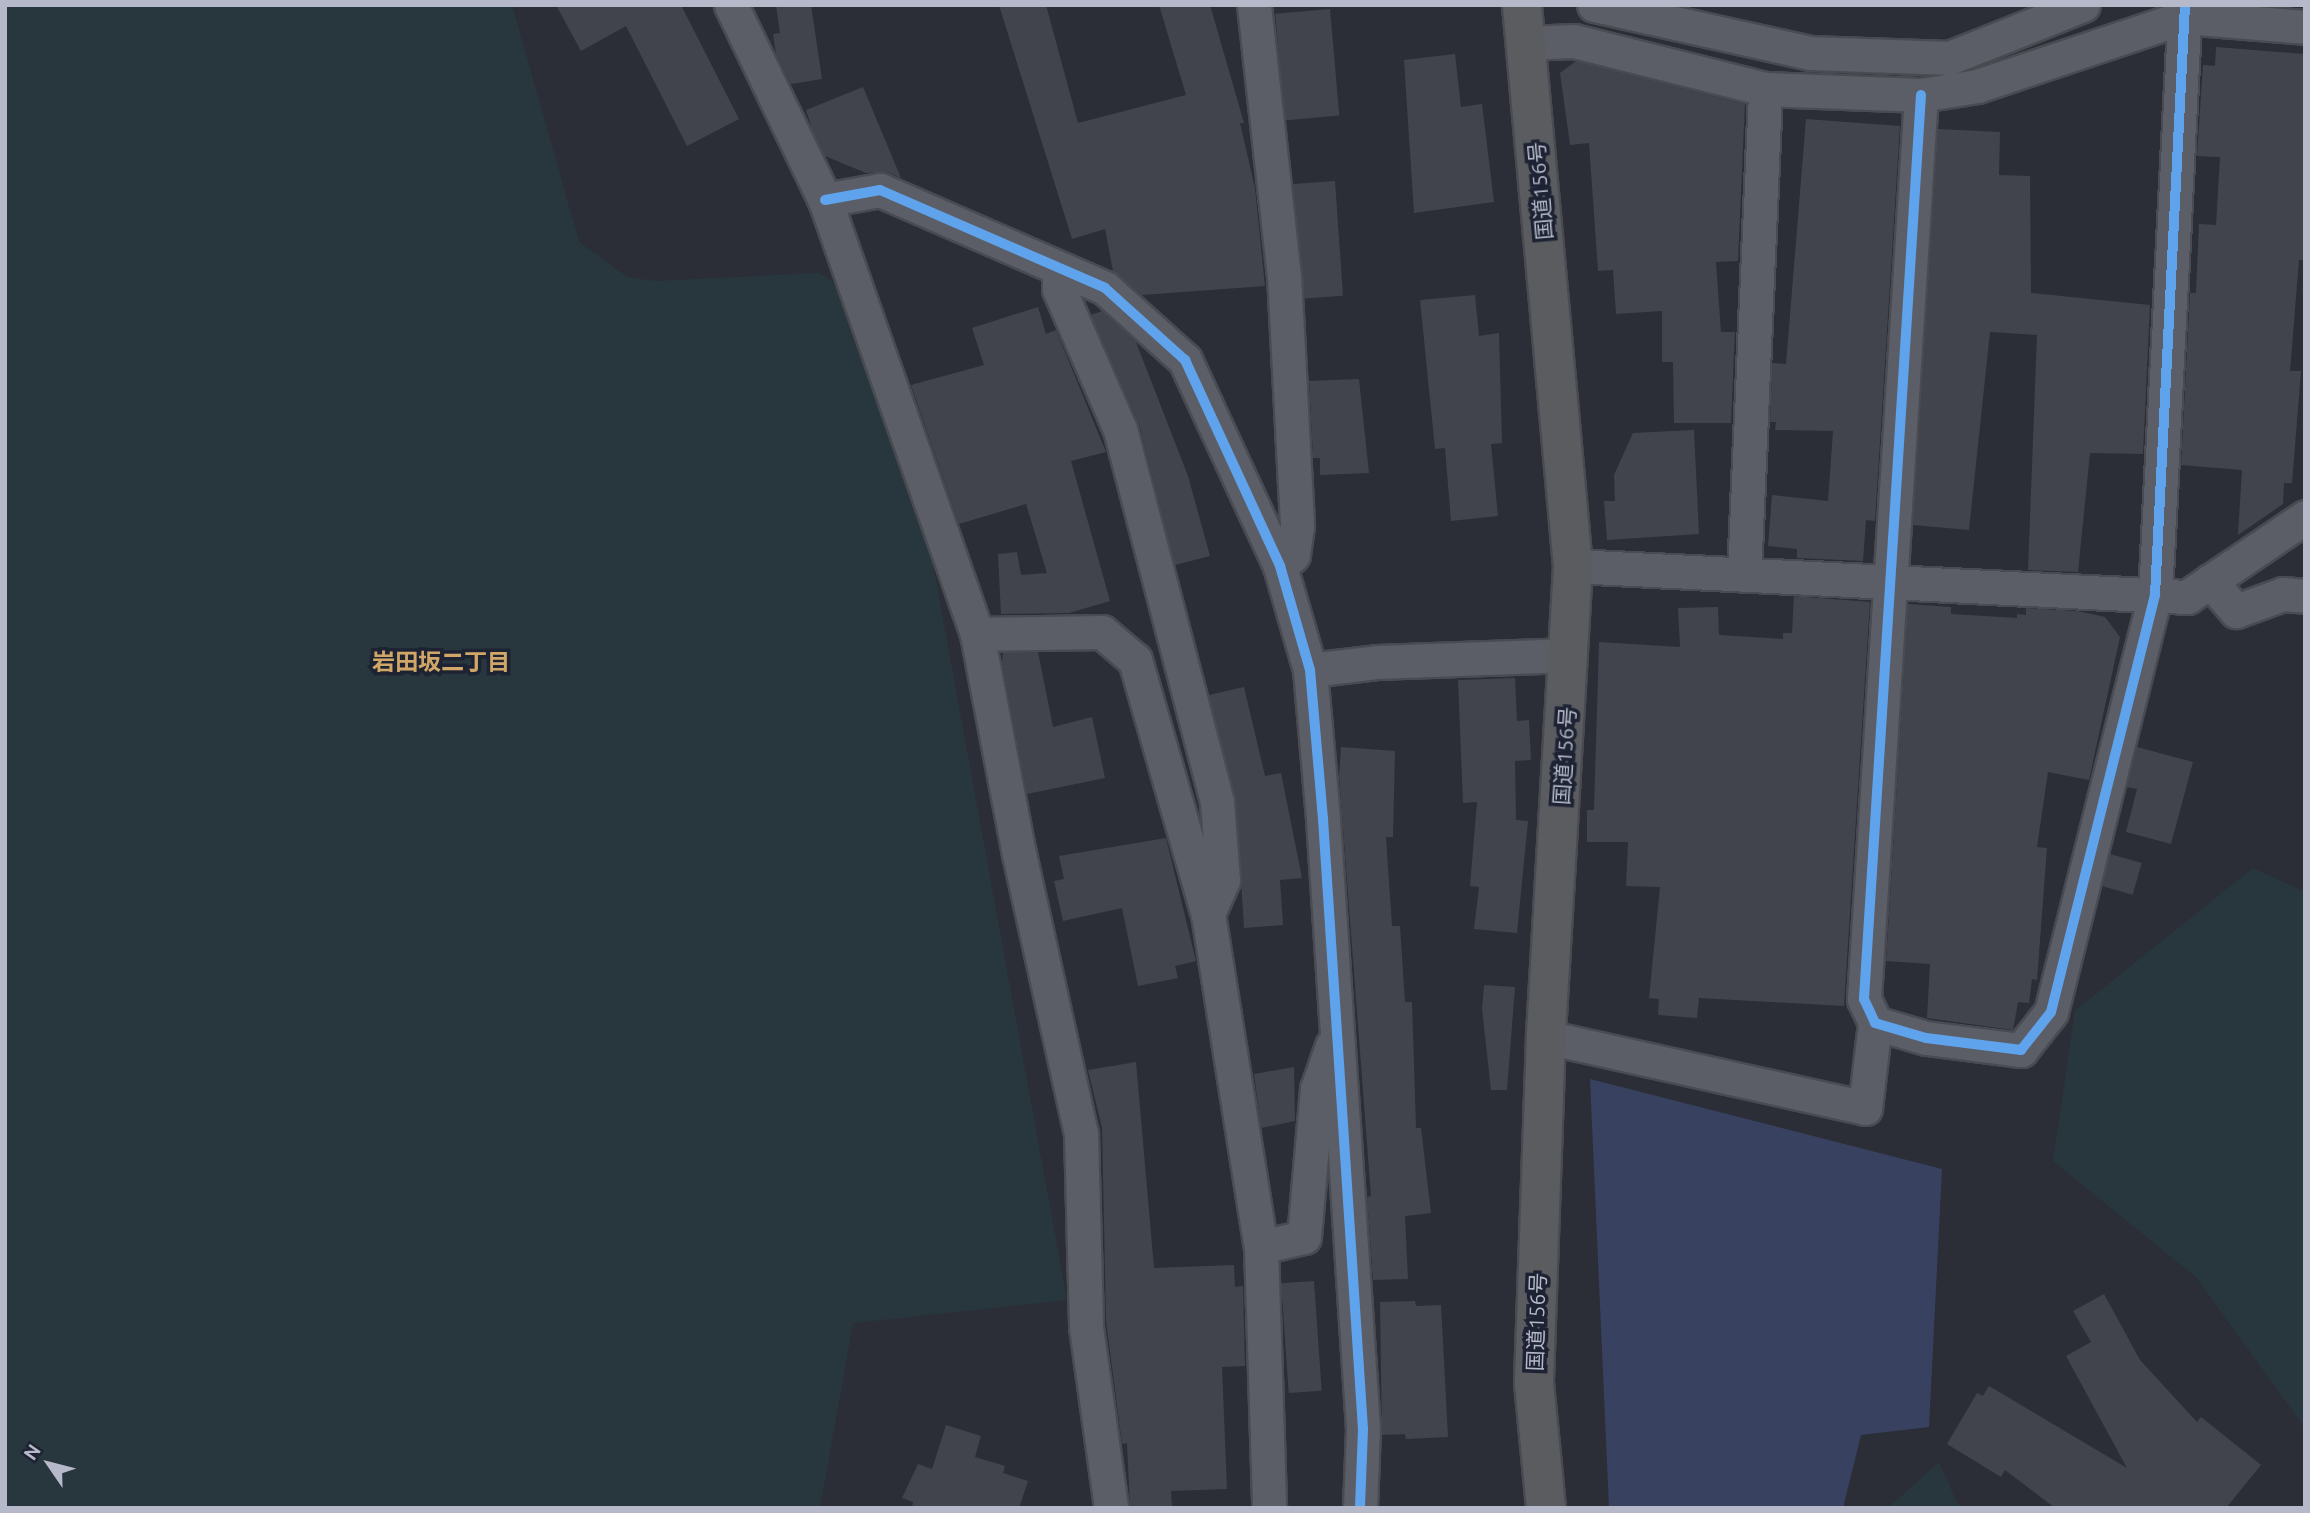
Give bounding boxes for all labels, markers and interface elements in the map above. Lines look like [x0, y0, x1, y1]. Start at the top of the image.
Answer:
street label: 国道156号 [1523, 141, 1557, 241]
district label: 岩田坂二丁目 [372, 648, 510, 676]
street label: 国道156号 [1548, 706, 1580, 806]
street label: 国道156号 [1522, 1272, 1550, 1372]
north arrow [14, 1429, 84, 1499]
text: N [19, 1440, 45, 1464]

